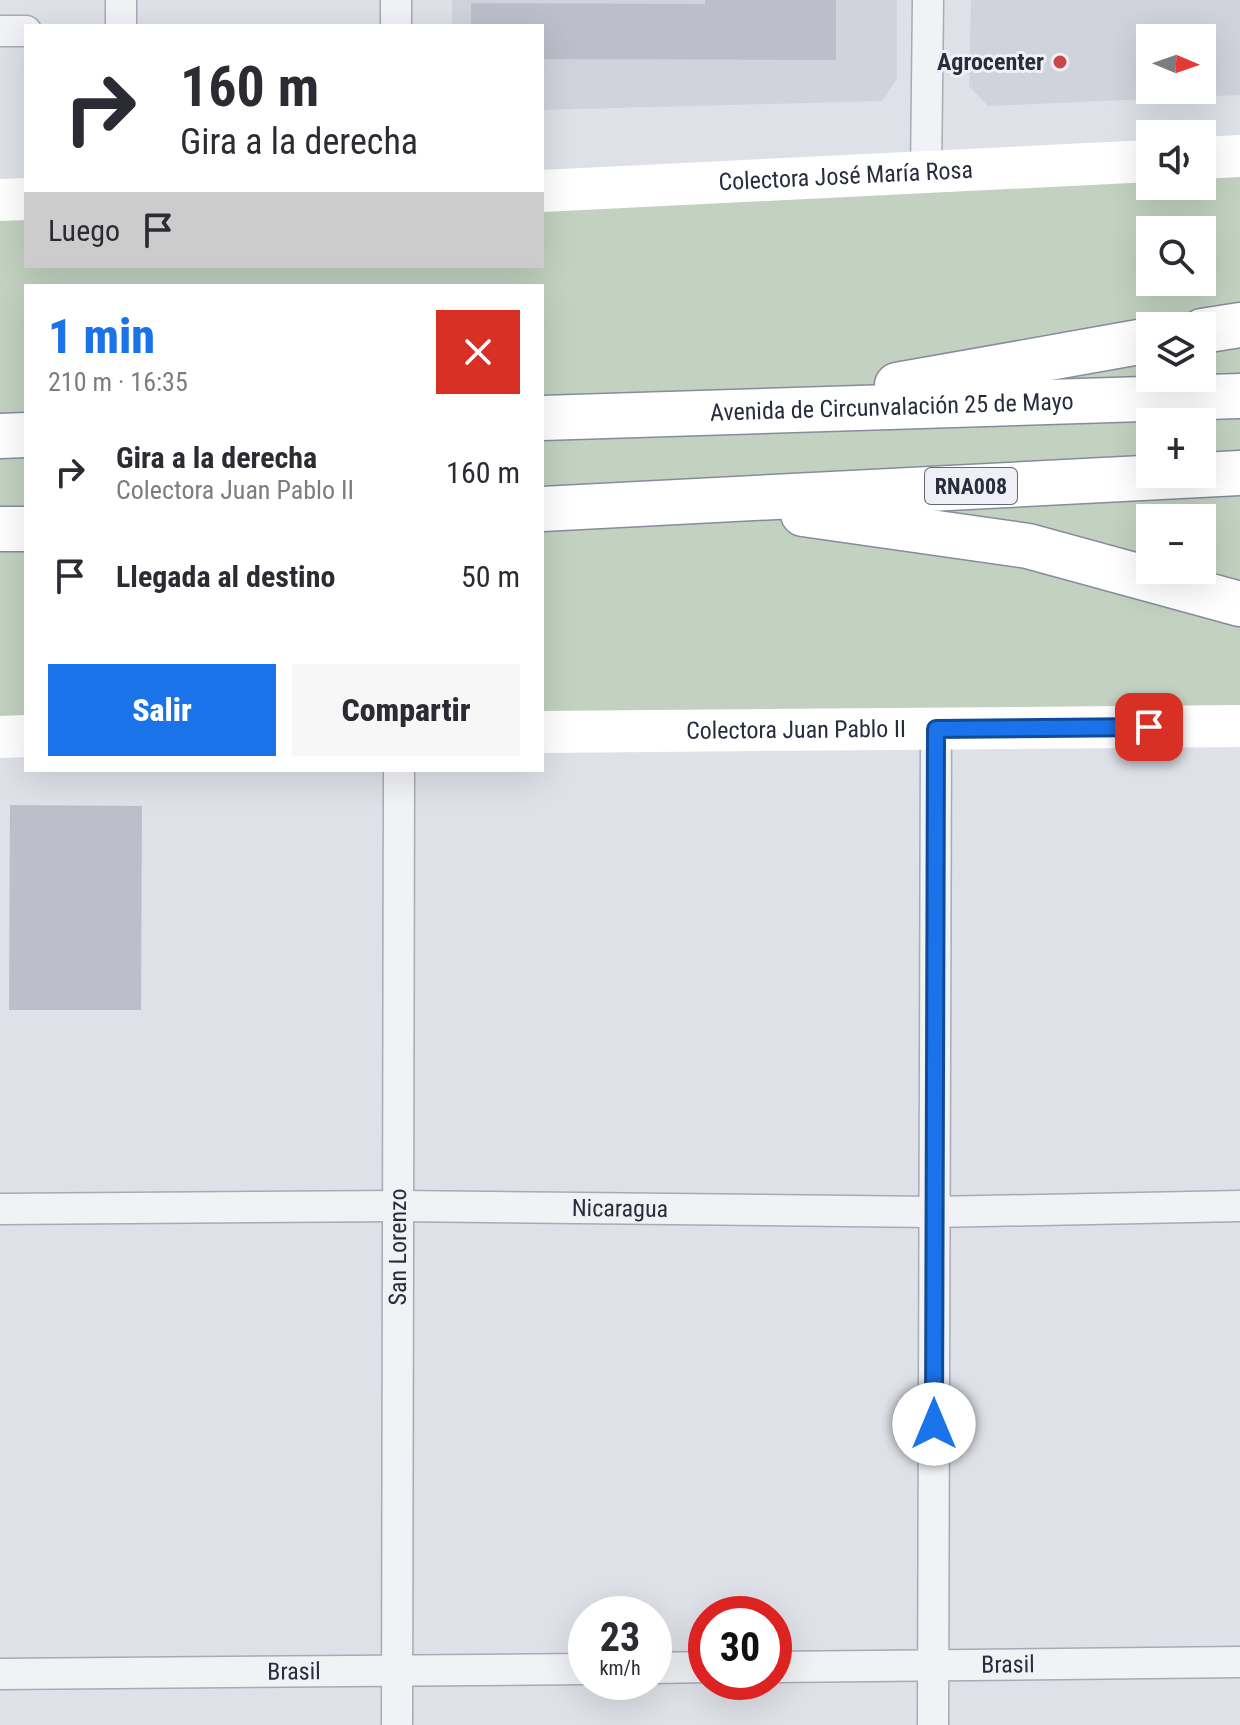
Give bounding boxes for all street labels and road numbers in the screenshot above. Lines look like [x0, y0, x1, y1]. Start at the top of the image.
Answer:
street label: Colectora José María Rosa [718, 156, 973, 196]
street label: Avenida de Circunvalación 25 de Mayo [710, 387, 1074, 427]
road number: RNA008 [925, 468, 1017, 504]
street label: Colectora Juan Pablo II [686, 715, 906, 745]
street label: San Lorenzo [384, 1189, 412, 1305]
street label: Nicaragua [572, 1194, 668, 1223]
street label: Brasil [981, 1650, 1035, 1679]
street label: Brasil [267, 1657, 321, 1686]

